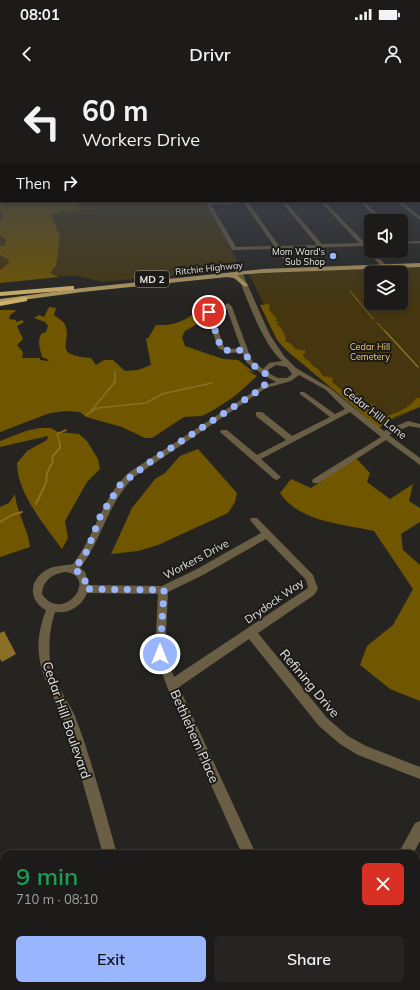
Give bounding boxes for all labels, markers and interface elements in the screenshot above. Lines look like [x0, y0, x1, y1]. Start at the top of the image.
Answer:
text: 08:01 [20, 5, 60, 24]
icon: back [16, 43, 38, 65]
text: Drivr [189, 43, 231, 66]
icon: person [382, 43, 404, 65]
text: 60 m [82, 93, 148, 128]
icon: left [16, 96, 68, 148]
text: Workers Drive [82, 128, 200, 151]
icon: right [59, 172, 81, 194]
text: Then [16, 174, 51, 193]
map controls [364, 214, 408, 310]
button: sound [364, 214, 408, 258]
place label: Mom Ward's Sub Shop [272, 246, 325, 267]
marker: Mom Ward's Sub Shop [328, 251, 338, 261]
street label: Ritchie Highway [175, 259, 244, 278]
button: layers [364, 266, 408, 310]
road number: MD 2 [135, 271, 169, 287]
pin [192, 295, 226, 329]
icon: arrive [198, 301, 220, 323]
park label: Cedar Hill Cemetery [350, 341, 390, 363]
street label: Cedar Hill Lane [340, 384, 410, 442]
street label: Workers Drive [161, 536, 231, 582]
street label: Drydock Way [242, 575, 306, 627]
position arrow [139, 633, 181, 675]
street label: Refining Drive [277, 646, 343, 720]
street label: Cedar Hill Boulevard [39, 659, 95, 781]
street label: Bethlehem Place [167, 687, 223, 785]
text: 9 min [16, 861, 78, 891]
button: close [362, 863, 404, 905]
text: 710 m · 08:10 [16, 891, 98, 907]
button: Exit [16, 936, 206, 982]
button: Share [214, 936, 404, 982]

